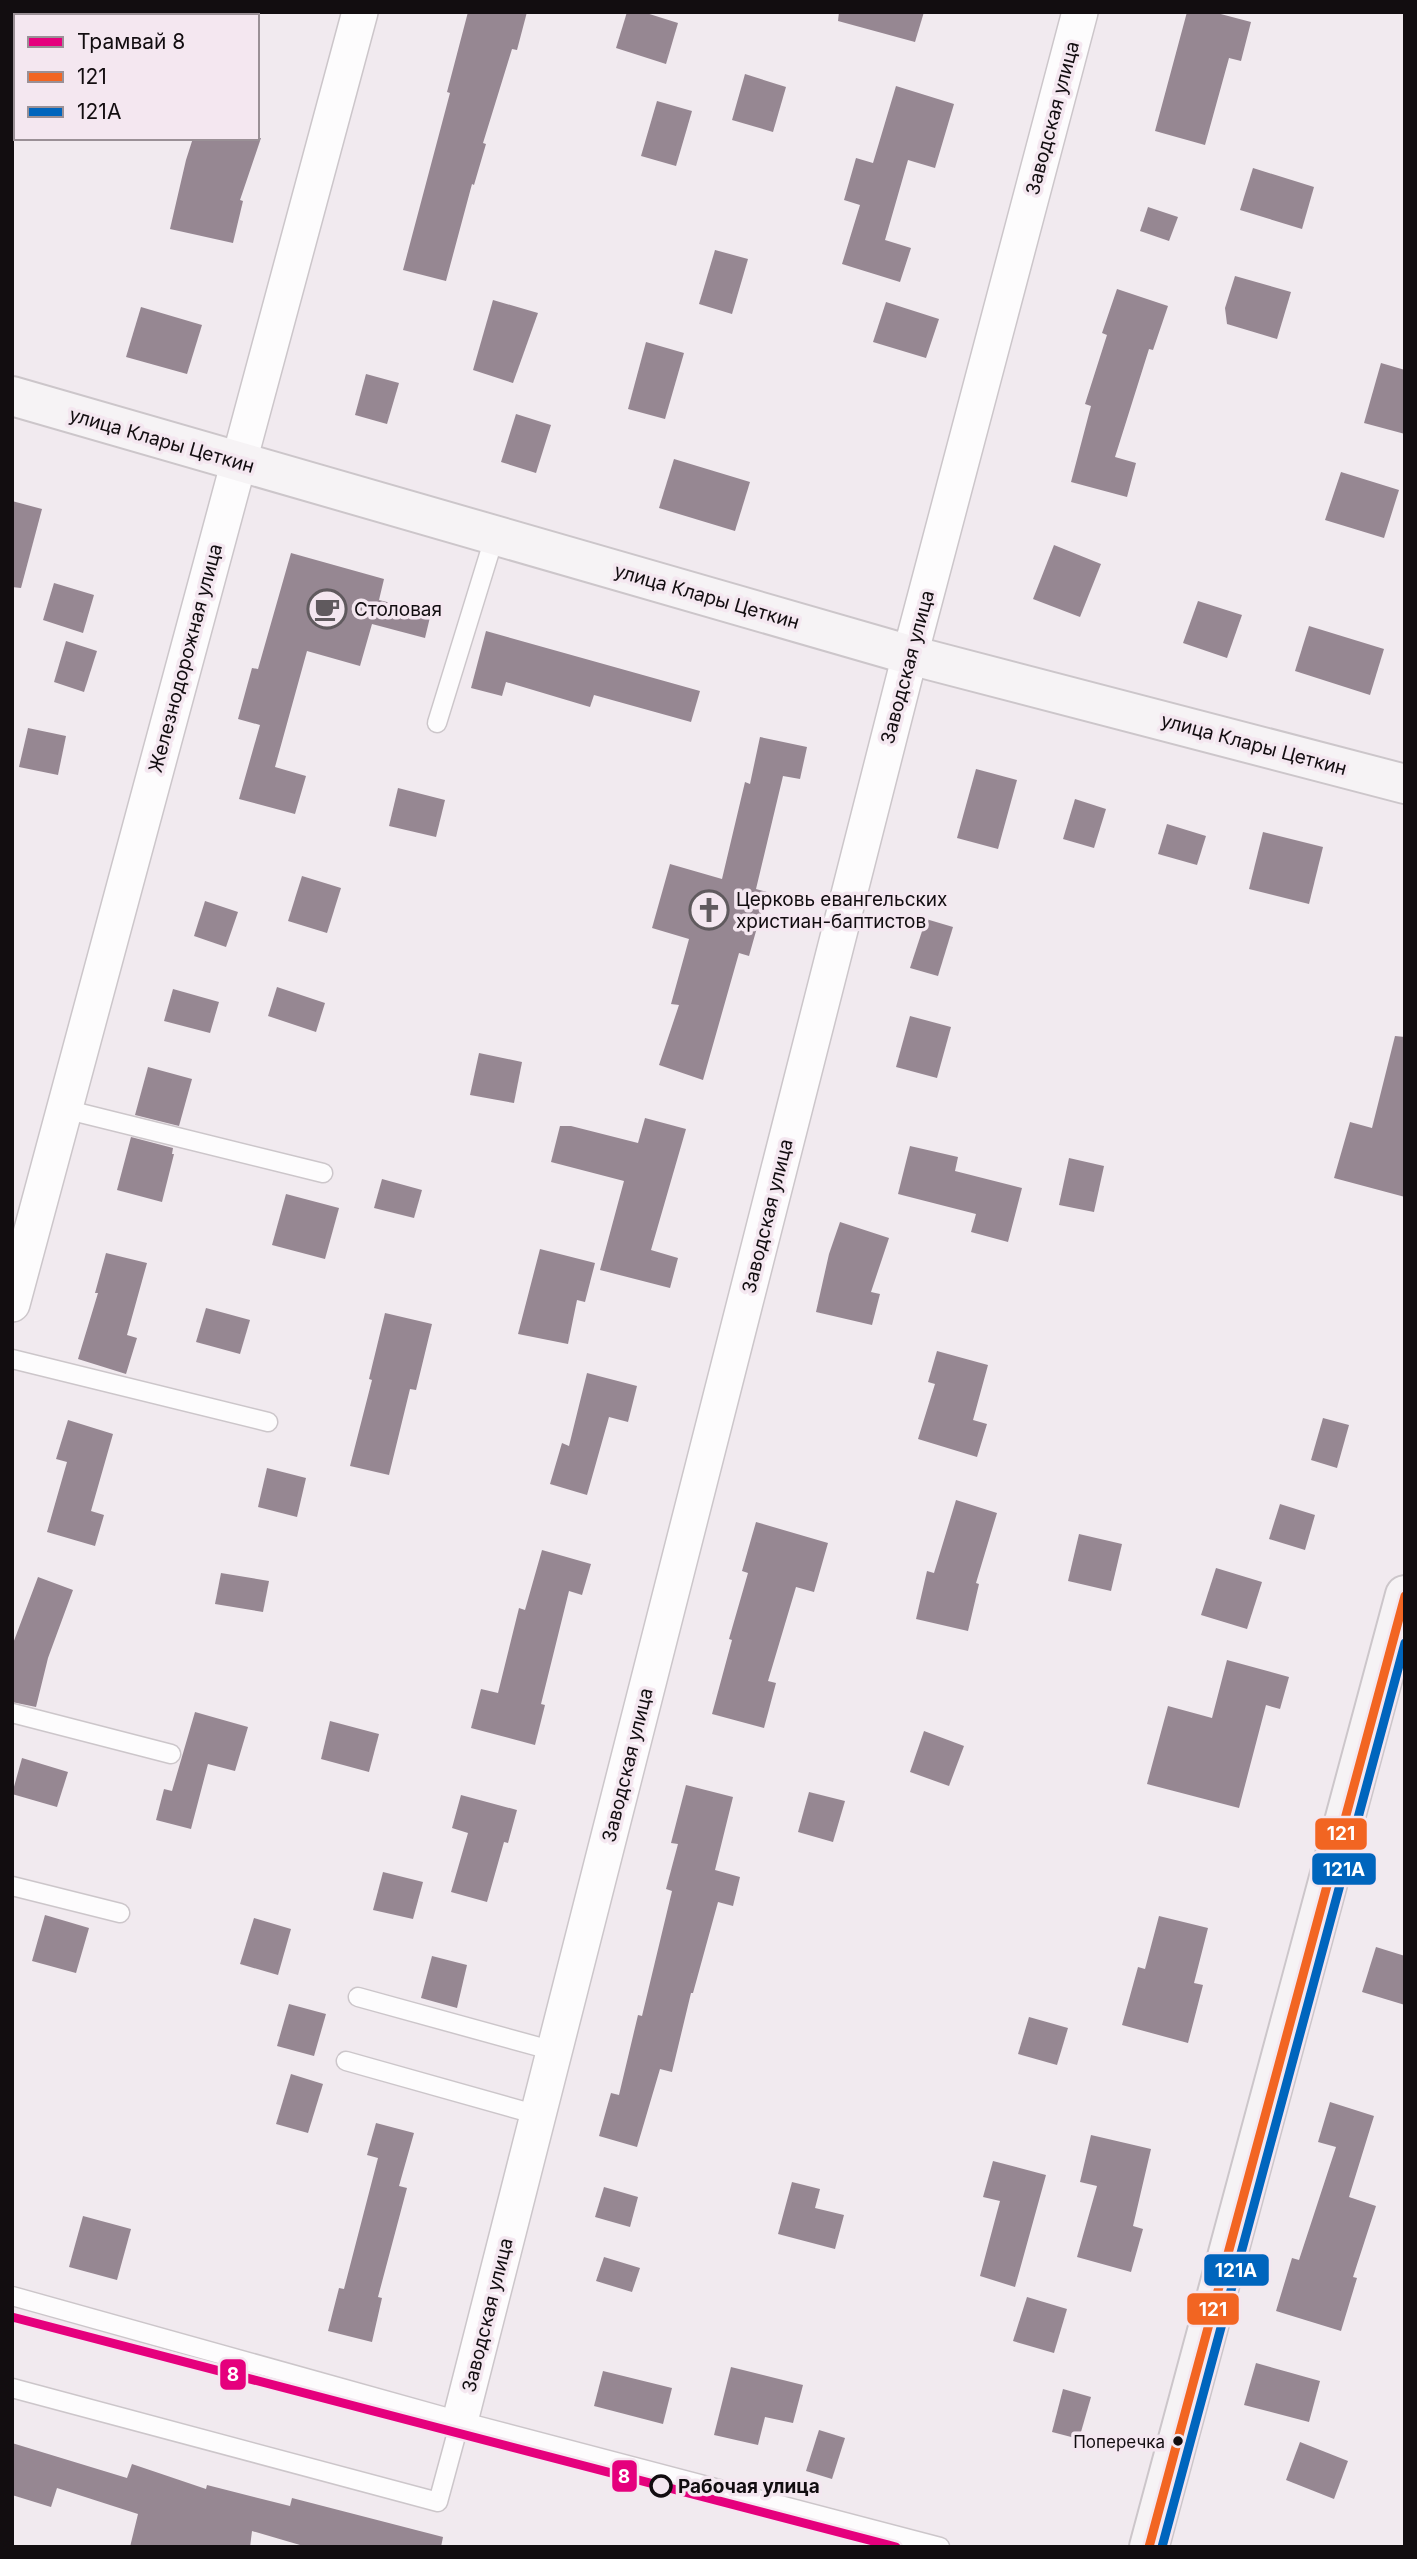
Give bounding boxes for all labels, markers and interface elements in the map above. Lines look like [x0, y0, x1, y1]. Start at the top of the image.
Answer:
legend [14, 14, 259, 140]
text: Трамвай 8 [77, 29, 185, 54]
street label: Заводская улица [1021, 39, 1084, 197]
text: 121 [77, 64, 107, 89]
text: 121А [77, 99, 121, 124]
street label: улица Клары Цеткин [67, 403, 257, 478]
street label: Железнодорожная улица [144, 541, 227, 775]
street label: улица Клары Цеткин [612, 559, 802, 634]
cafe icon: Столовая [306, 588, 348, 630]
street label: Заводская улица [876, 588, 939, 746]
place label: Столовая [354, 598, 442, 621]
street label: улица Клары Цеткин [1158, 709, 1349, 780]
place label: Церковь евангельских христиан-баптистов [736, 888, 947, 933]
church icon: Церковь евангельских христиан-баптистов [688, 889, 730, 931]
street label: Заводская улица [737, 1137, 798, 1296]
street label: Заводская улица [597, 1686, 658, 1845]
line badge: 121 [1314, 1817, 1368, 1851]
text: 121 [1327, 1822, 1355, 1845]
line badge: 121А [1311, 1852, 1377, 1886]
text: 121А [1323, 1858, 1365, 1881]
street label: Заводская улица [457, 2236, 518, 2395]
line badge: 121А [1203, 2253, 1270, 2287]
text: 121А [1215, 2259, 1257, 2282]
line badge: 121 [1186, 2292, 1240, 2326]
text: 121 [1199, 2298, 1227, 2321]
line badge: 8 [219, 2358, 247, 2391]
text: 8 [227, 2363, 239, 2386]
place label: Поперечка [1073, 2432, 1165, 2452]
marker: Поперечка [1171, 2434, 1185, 2448]
line badge: 8 [611, 2459, 638, 2493]
text: 8 [618, 2465, 630, 2488]
marker: Рабочая улица [650, 2475, 672, 2497]
place label: Рабочая улица [678, 2475, 820, 2498]

